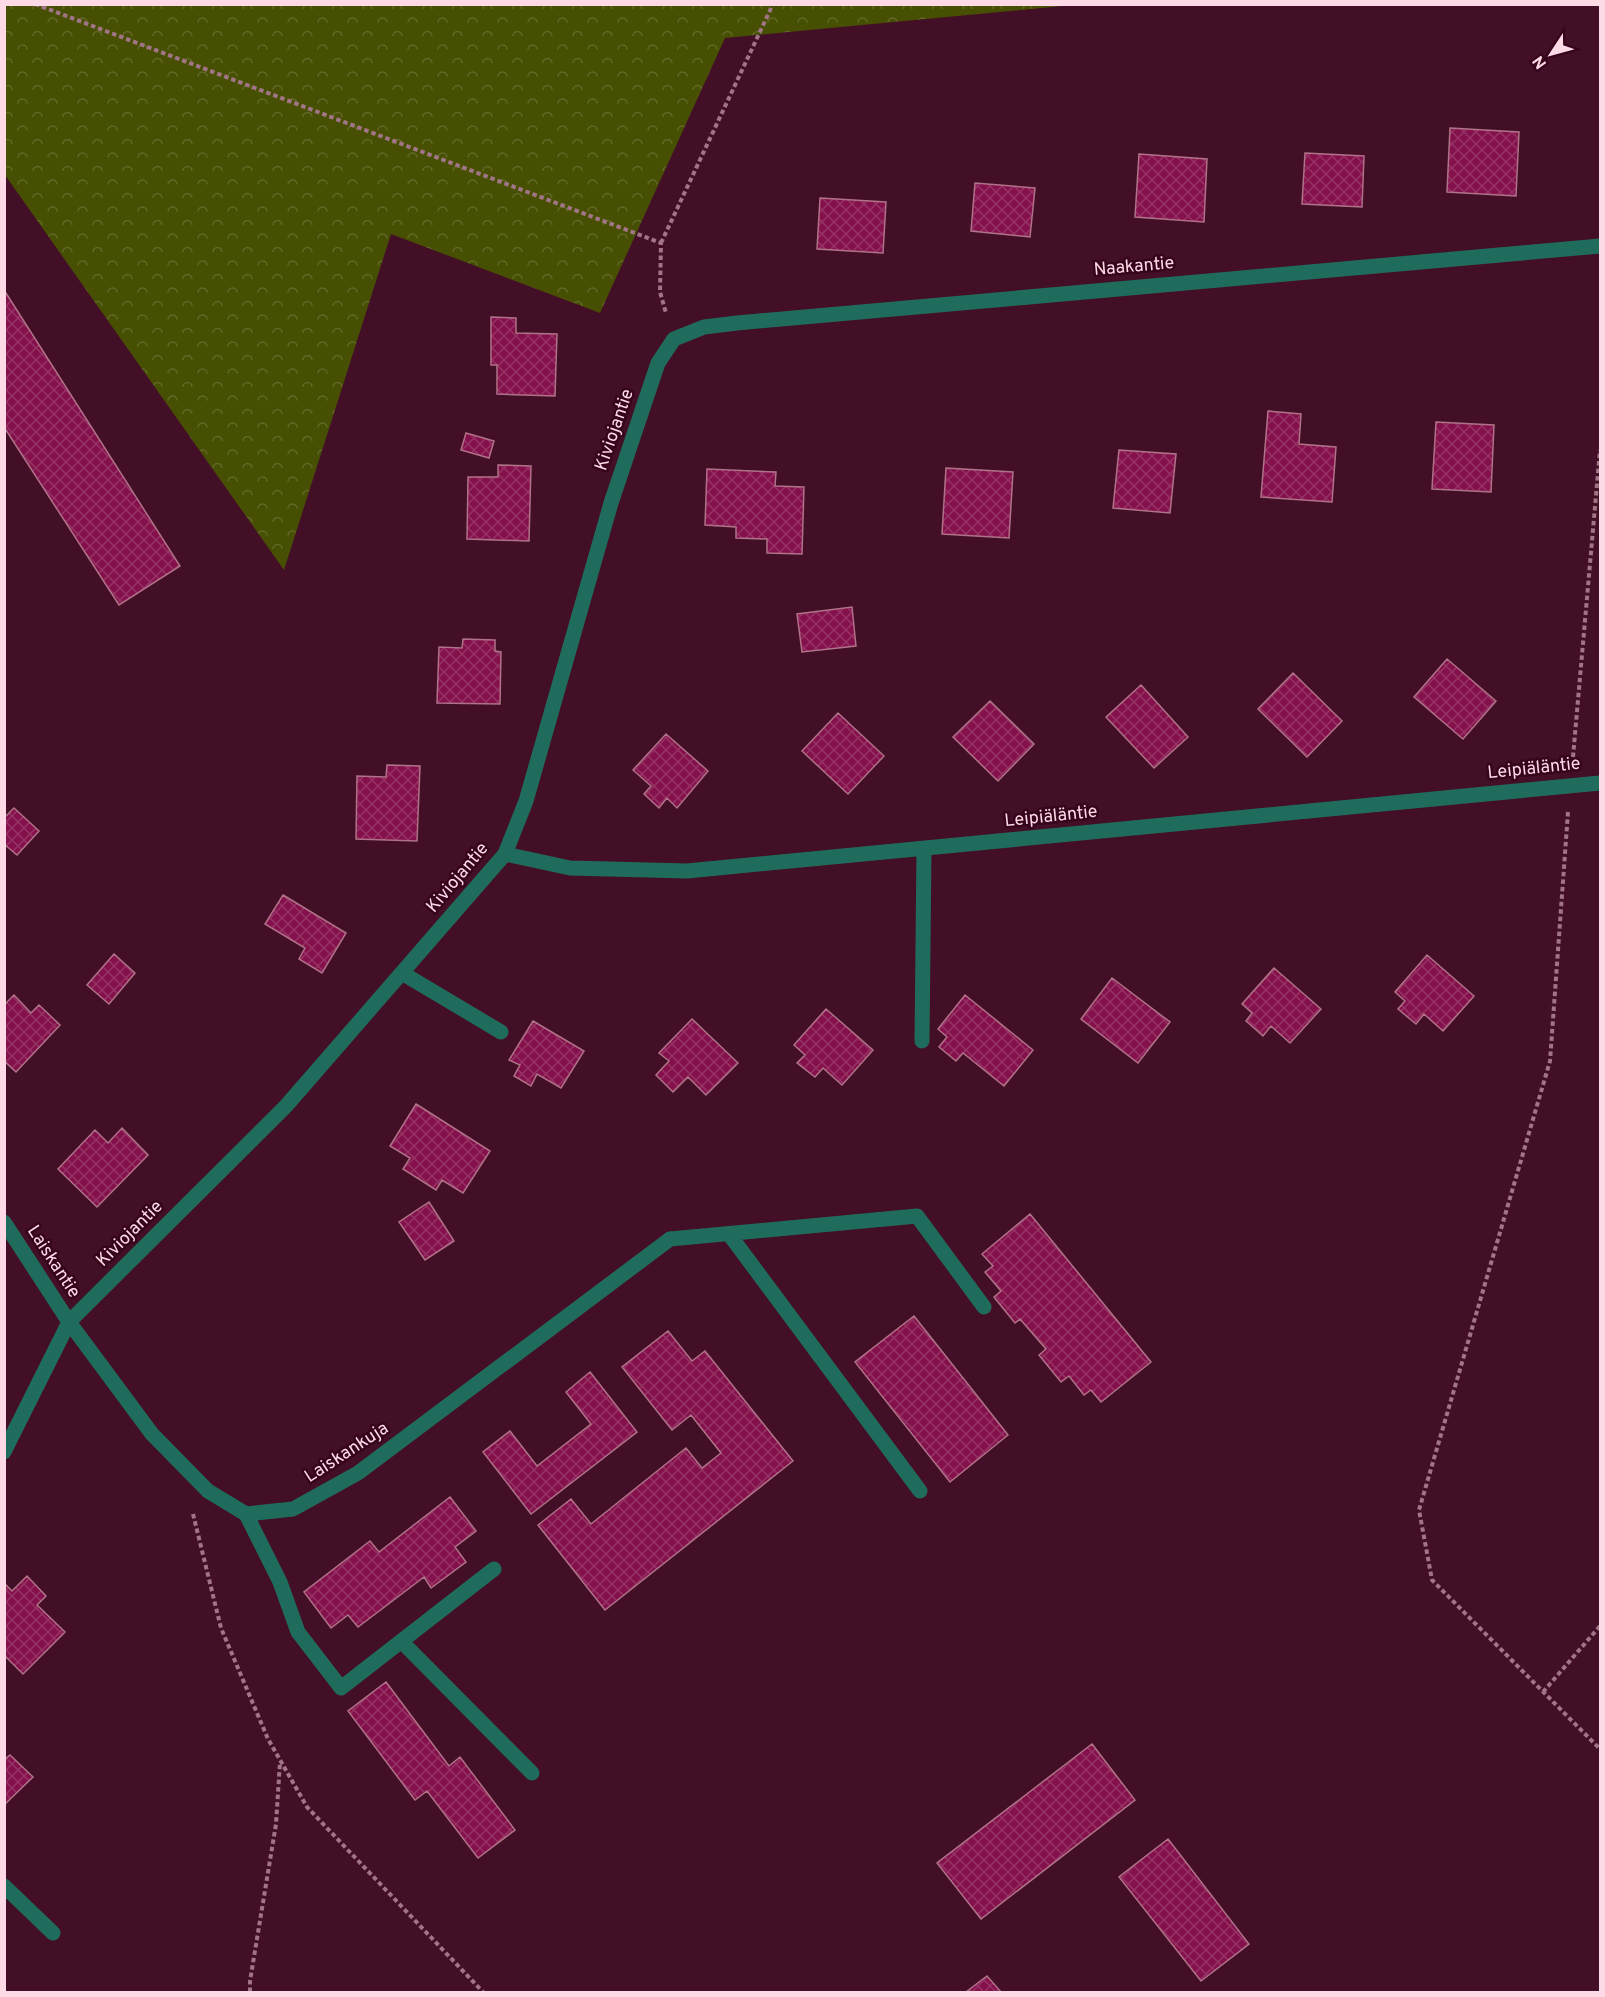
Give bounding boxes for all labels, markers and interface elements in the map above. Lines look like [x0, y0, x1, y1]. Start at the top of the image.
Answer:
north arrow [1521, 24, 1581, 84]
text: N [1529, 51, 1552, 72]
street label: Naakantie [1093, 252, 1175, 282]
street label: Kiviojantie [590, 386, 640, 474]
street label: Leipiäläntie [1486, 753, 1582, 785]
street label: Leipiäläntie [1003, 801, 1099, 833]
street label: Kiviojantie [422, 838, 494, 918]
street label: Kiviojantie [92, 1196, 168, 1272]
street label: Laiskantie [21, 1221, 85, 1303]
street label: Laiskankuja [301, 1417, 393, 1489]

